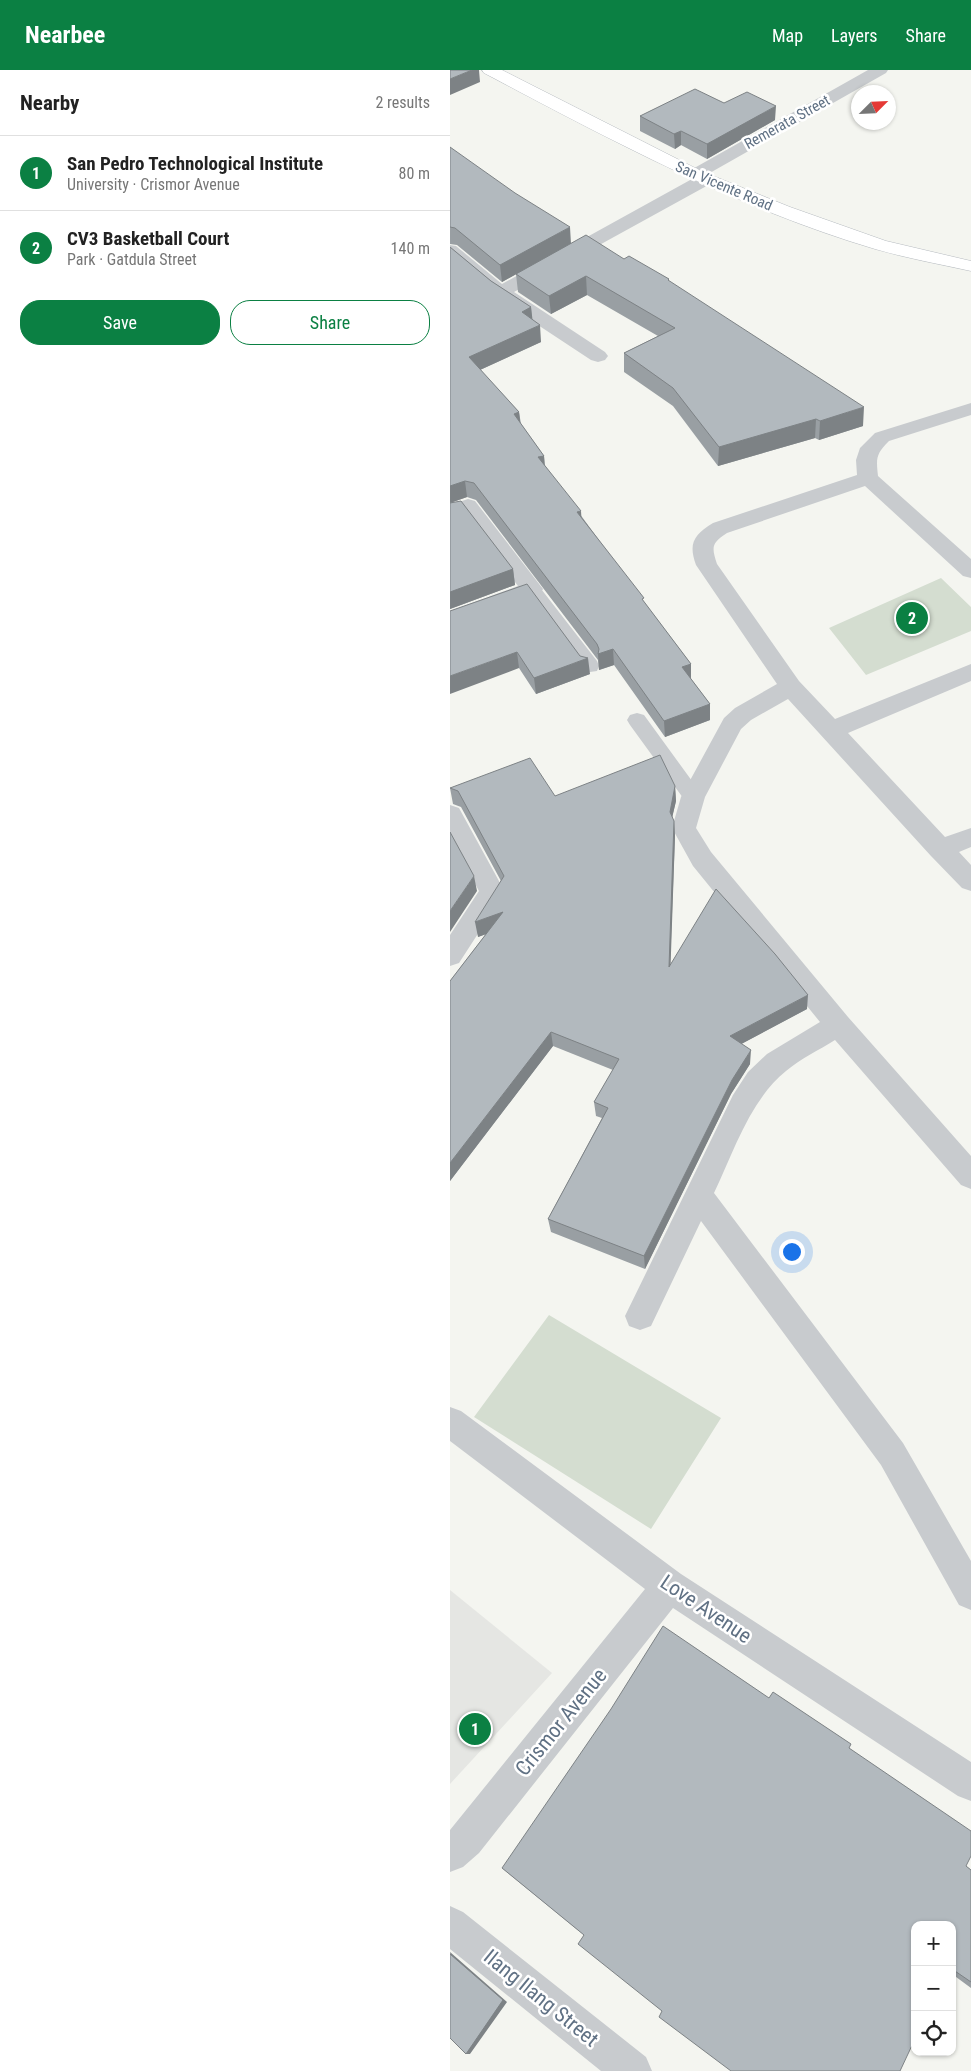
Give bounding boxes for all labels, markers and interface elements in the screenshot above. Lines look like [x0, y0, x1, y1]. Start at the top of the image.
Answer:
text: Nearbee [25, 21, 105, 49]
text: Map [772, 25, 803, 46]
text: Layers [831, 25, 878, 46]
text: Share [906, 25, 946, 46]
north arrow [851, 85, 896, 130]
text: Nearby [20, 91, 79, 115]
street label: Remerata Street [741, 91, 833, 153]
text: 2 results [375, 93, 430, 112]
text: San Pedro Technological Institute [67, 152, 323, 175]
street label: San Vicente Road [673, 157, 775, 215]
text: 1 [32, 164, 40, 183]
text: 80 m [398, 164, 430, 183]
text: University · Crismor Avenue [67, 175, 240, 194]
text: CV3 Basketball Court [67, 227, 229, 250]
text: 2 [32, 239, 40, 258]
text: 140 m [391, 239, 430, 258]
text: Park · Gatdula Street [67, 250, 197, 269]
button: Save [20, 300, 220, 345]
button: Share [230, 300, 430, 345]
pin: 2 [896, 599, 928, 637]
your location [779, 1239, 805, 1265]
street label: Love Avenue [656, 1570, 756, 1648]
street label: Crismor Avenue [511, 1664, 612, 1780]
pin: 1 [459, 1710, 491, 1748]
map controls [911, 1921, 956, 2056]
button: + [911, 1921, 956, 1966]
street label: Ilang Ilang Street [479, 1945, 603, 2051]
button: − [911, 1966, 956, 2011]
button: locate [911, 2011, 956, 2056]

